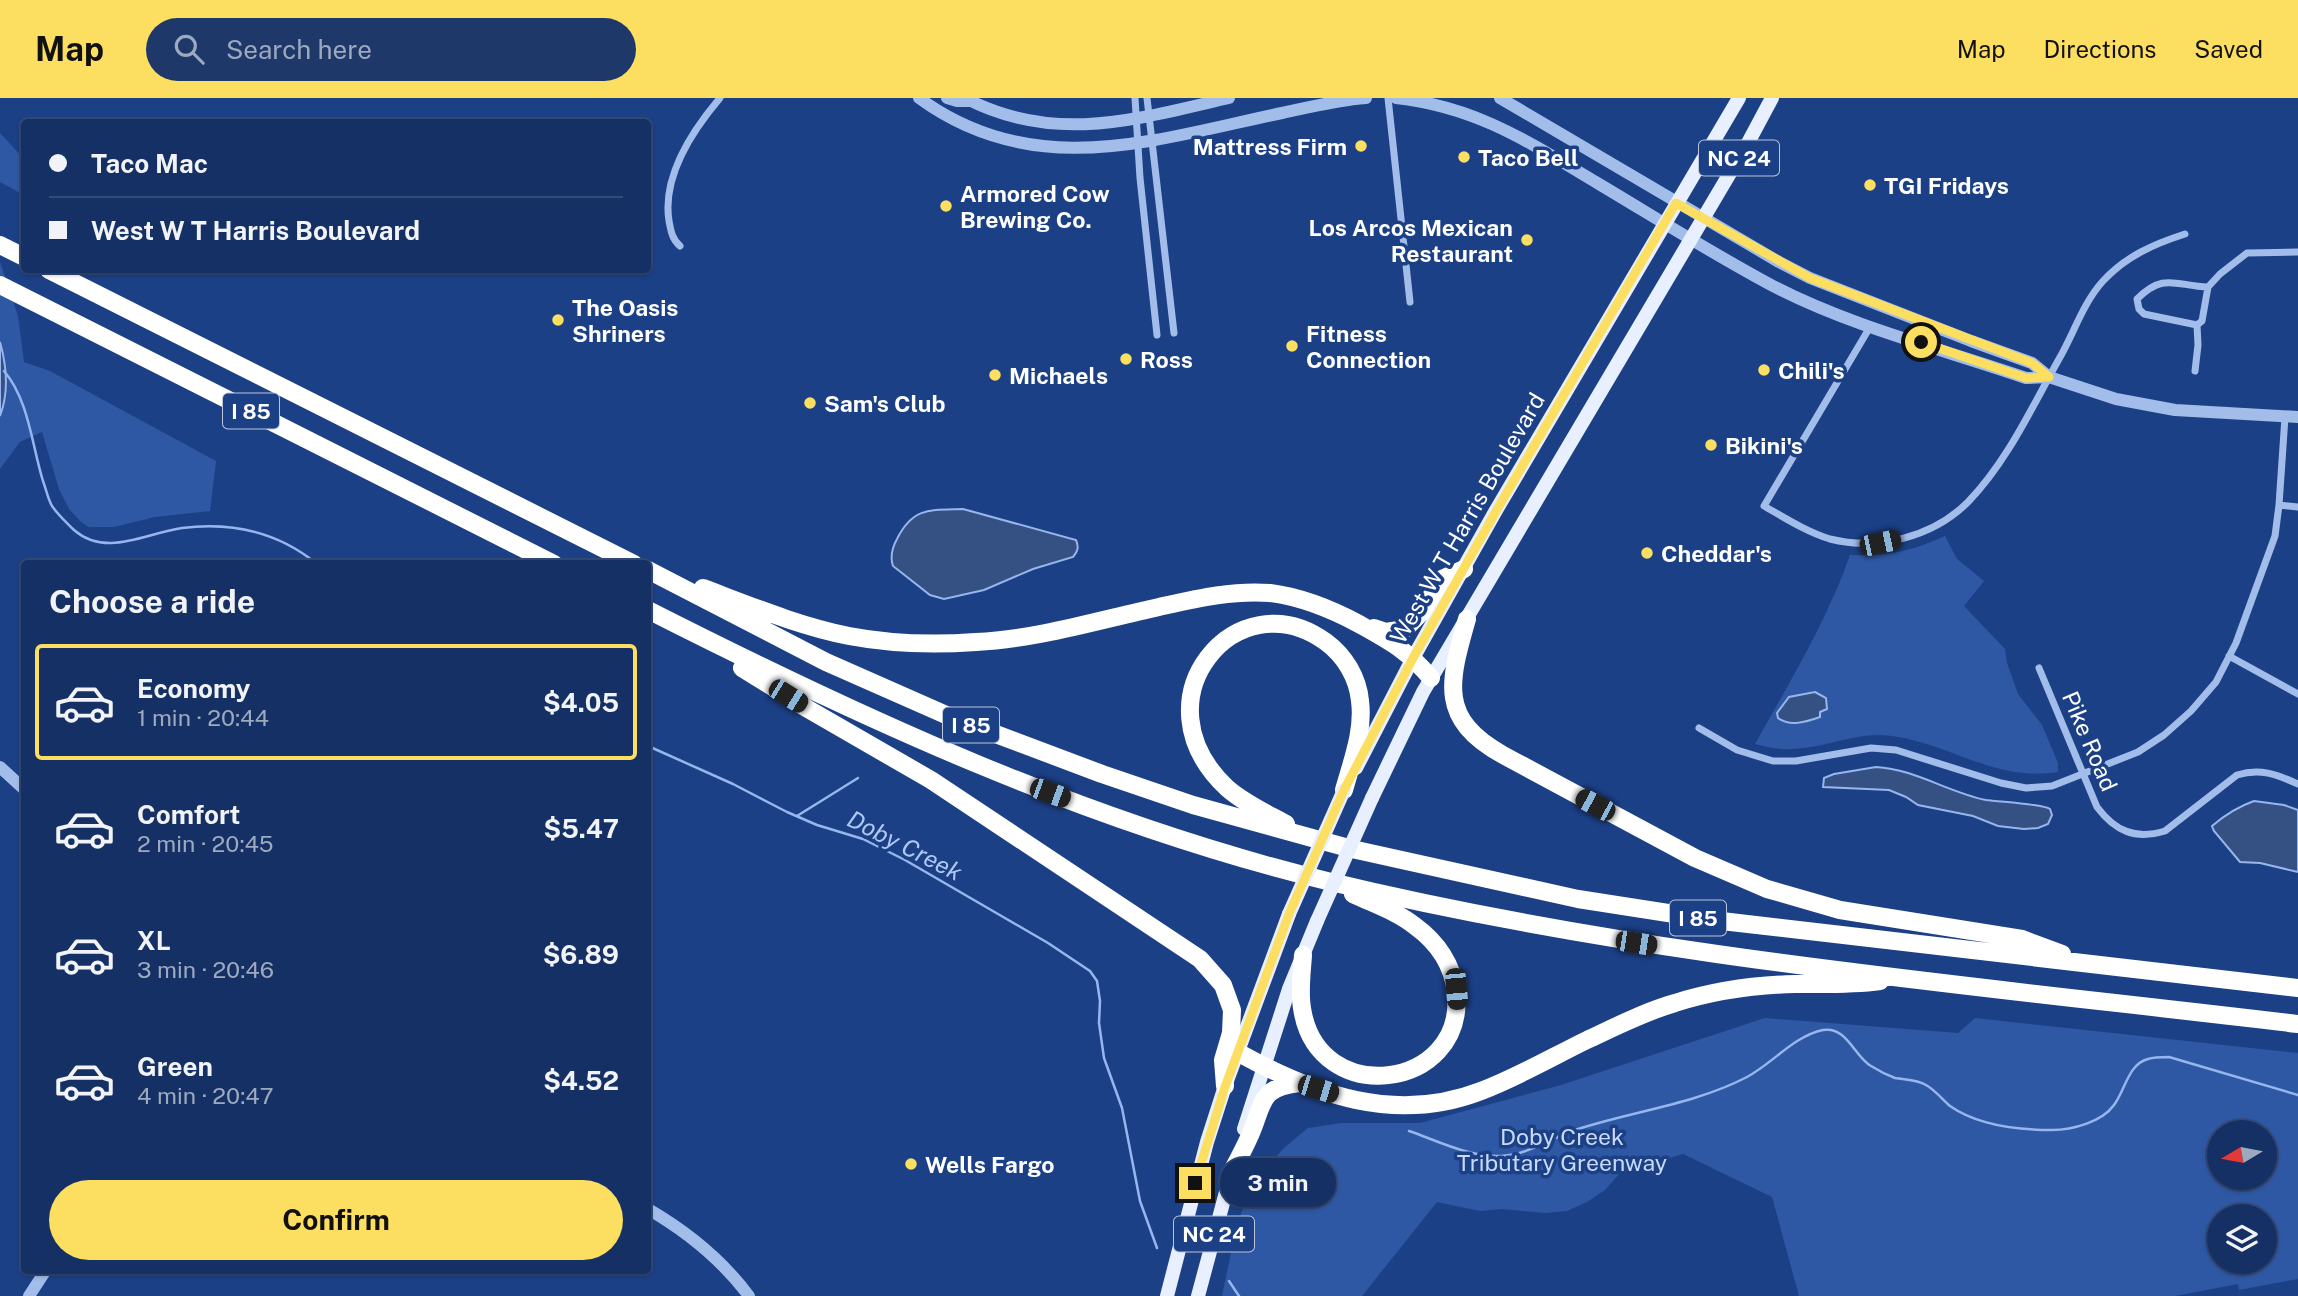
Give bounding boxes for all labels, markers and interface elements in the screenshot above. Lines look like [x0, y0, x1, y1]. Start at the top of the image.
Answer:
search box [146, 18, 636, 81]
text: Map [35, 30, 104, 68]
icon: search [170, 30, 208, 68]
text: Search here [226, 34, 372, 65]
text: Map [1957, 35, 2006, 63]
text: Directions [2044, 35, 2156, 63]
text: Saved [2194, 35, 2263, 63]
place label: Mattress Firm [1193, 133, 1347, 160]
marker: Mattress Firm [1353, 138, 1369, 154]
road number: NC 24 [1699, 140, 1779, 176]
place label: Taco Bell [1478, 144, 1579, 171]
text: Taco Mac [91, 148, 208, 179]
marker: Taco Bell [1456, 149, 1472, 165]
place label: TGI Fridays [1884, 172, 2009, 199]
marker: TGI Fridays [1862, 177, 1878, 193]
place label: Armored Cow Brewing Co. [960, 180, 1110, 233]
marker: Armored Cow Brewing Co. [938, 198, 954, 214]
place label: Los Arcos Mexican Restaurant [1309, 214, 1513, 267]
text: West W T Harris Boulevard [91, 215, 420, 246]
marker: Los Arcos Mexican Restaurant [1519, 232, 1535, 248]
place label: The Oasis Shriners [572, 294, 678, 347]
marker: The Oasis Shriners [550, 312, 566, 328]
place label: Fitness Connection [1306, 320, 1431, 373]
route start [1905, 326, 1937, 358]
marker: Fitness Connection [1284, 338, 1300, 354]
place label: Ross [1140, 346, 1193, 373]
marker: Ross [1118, 351, 1134, 367]
place label: Chili's [1778, 357, 1845, 384]
place label: Michaels [1009, 362, 1108, 389]
marker: Chili's [1756, 362, 1772, 378]
marker: Michaels [987, 367, 1003, 383]
street label: West W T Harris Boulevard [1384, 388, 1550, 648]
place label: Sam's Club [824, 390, 946, 417]
road number: I 85 [223, 394, 279, 428]
marker: Sam's Club [802, 395, 818, 411]
place label: Bikini's [1725, 432, 1803, 459]
marker: Bikini's [1703, 437, 1719, 453]
car [1858, 528, 1903, 558]
place label: Cheddar's [1661, 540, 1772, 567]
marker: Cheddar's [1639, 545, 1655, 561]
text: Choose a ride [49, 583, 255, 620]
icon: car [53, 671, 116, 734]
text: Economy [137, 673, 250, 704]
car [765, 676, 812, 716]
text: $4.05 [543, 687, 619, 718]
street label: Pike Road [2057, 687, 2123, 795]
text: 1 min · 20:44 [137, 704, 269, 731]
road number: I 85 [943, 708, 999, 742]
car [1027, 776, 1074, 810]
car [1572, 786, 1619, 824]
icon: car [53, 797, 116, 860]
text: Comfort [137, 799, 240, 830]
water label: Doby Creek [843, 804, 967, 886]
text: $5.47 [543, 813, 619, 844]
text: 2 min · 20:45 [137, 830, 273, 857]
road number: I 85 [1670, 900, 1726, 936]
icon: car [53, 923, 116, 986]
text: XL [137, 925, 171, 956]
car [1614, 929, 1659, 957]
text: $6.89 [543, 939, 619, 970]
text: 3 min · 20:46 [137, 956, 274, 983]
car [1444, 967, 1469, 1011]
icon: car [53, 1049, 116, 1112]
text: Green [137, 1051, 213, 1082]
text: $4.52 [543, 1065, 619, 1096]
car [1295, 1073, 1342, 1105]
text: 4 min · 20:47 [137, 1082, 273, 1109]
north arrow [2207, 1120, 2277, 1190]
map controls [2207, 1120, 2277, 1274]
park label: Doby Creek Tributary Greenway [1457, 1123, 1667, 1176]
place label: Wells Fargo [925, 1151, 1055, 1178]
marker: Wells Fargo [903, 1156, 919, 1172]
callout: 3 min [1220, 1158, 1335, 1208]
route end [1179, 1167, 1211, 1199]
text: 3 min [1248, 1169, 1308, 1196]
button: Confirm [49, 1180, 623, 1260]
button: layers [2207, 1204, 2277, 1274]
road number: NC 24 [1174, 1216, 1254, 1252]

